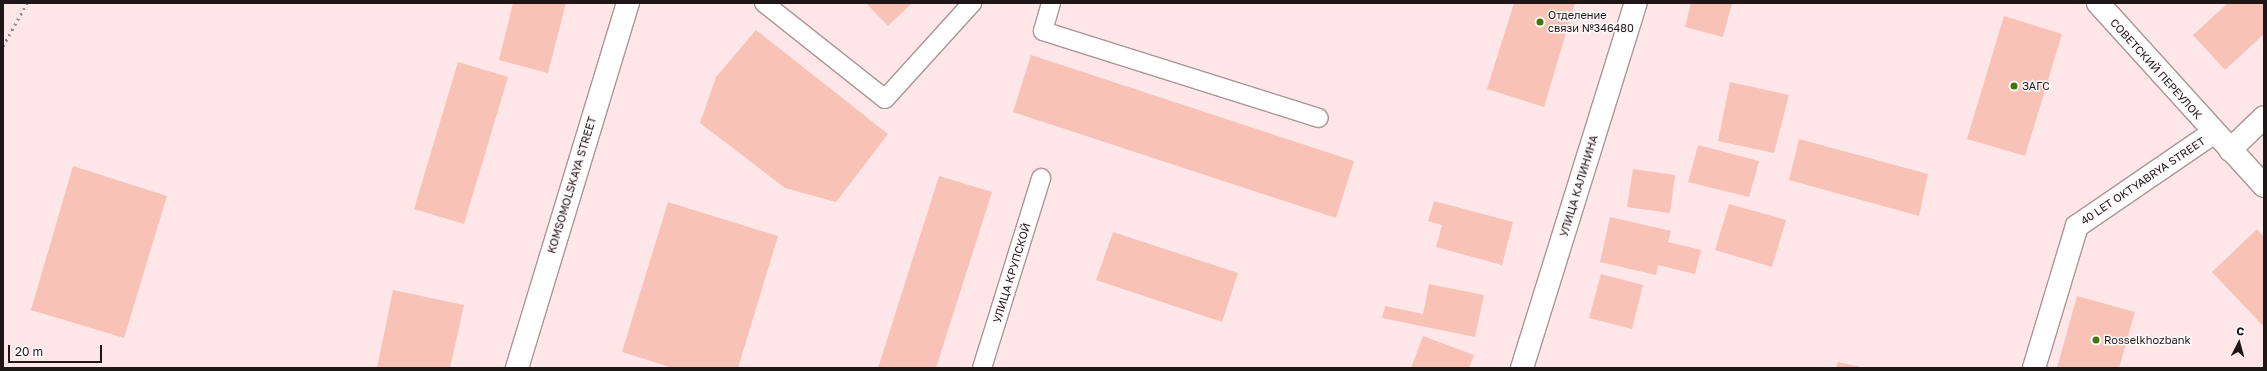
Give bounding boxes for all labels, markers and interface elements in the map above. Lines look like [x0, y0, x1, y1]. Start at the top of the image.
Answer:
place label: Отделение связи №346480 [1548, 9, 1634, 35]
street label: СОВЕТСКИЙ ПЕРЕУЛОК [2107, 16, 2205, 122]
marker: Отделение связи №346480 [1535, 17, 1545, 27]
place label: ЗАГС [2022, 79, 2050, 93]
marker: ЗАГС [2009, 81, 2019, 91]
street label: KOMSOMOLSKAYA STREET [545, 115, 599, 255]
street label: УЛИЦА КАЛИНИНА [1557, 133, 1601, 239]
street label: 40 LET OKTYABRYA STREET [2078, 134, 2208, 228]
street label: УЛИЦА КРУПСКОЙ [991, 221, 1033, 325]
north arrow [2219, 323, 2259, 363]
text: С [2236, 324, 2245, 337]
place label: Rosselkhozbank [2104, 333, 2191, 347]
marker: Rosselkhozbank [2091, 335, 2101, 345]
scale bar [10, 337, 104, 363]
text: 20 m [15, 344, 43, 359]

